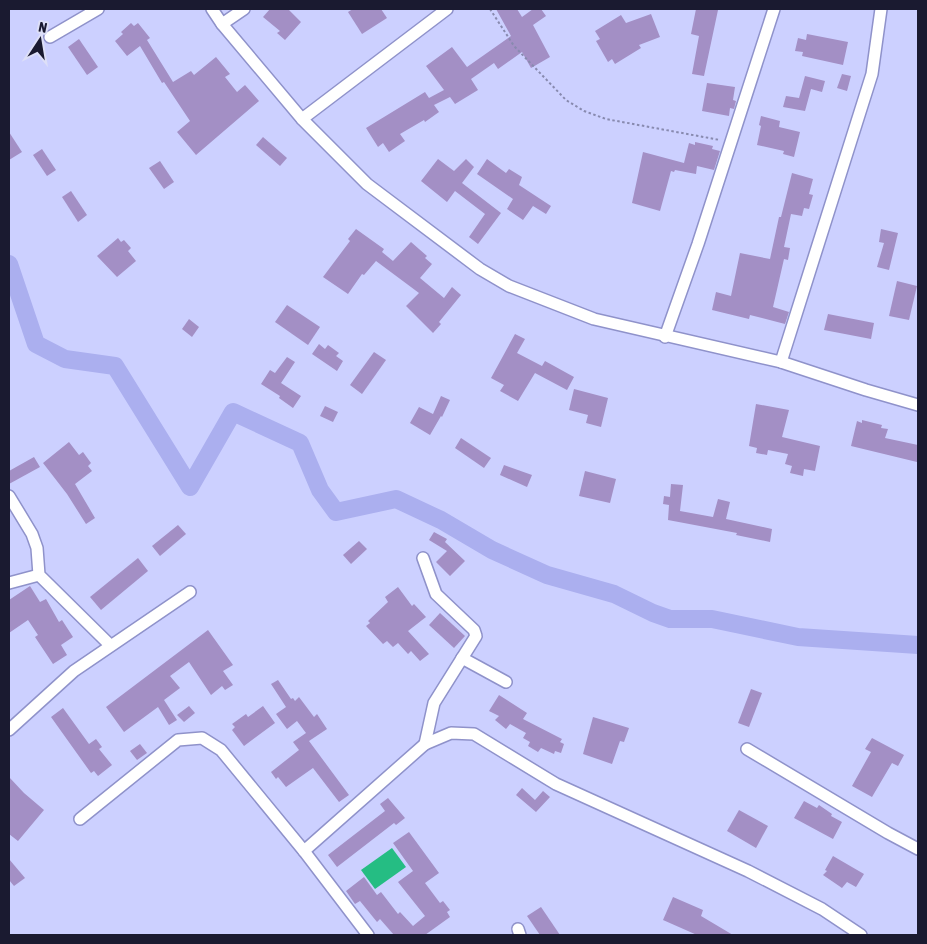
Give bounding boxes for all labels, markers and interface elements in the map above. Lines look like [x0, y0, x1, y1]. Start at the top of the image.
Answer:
north arrow [15, 15, 65, 65]
text: N [37, 19, 48, 36]

